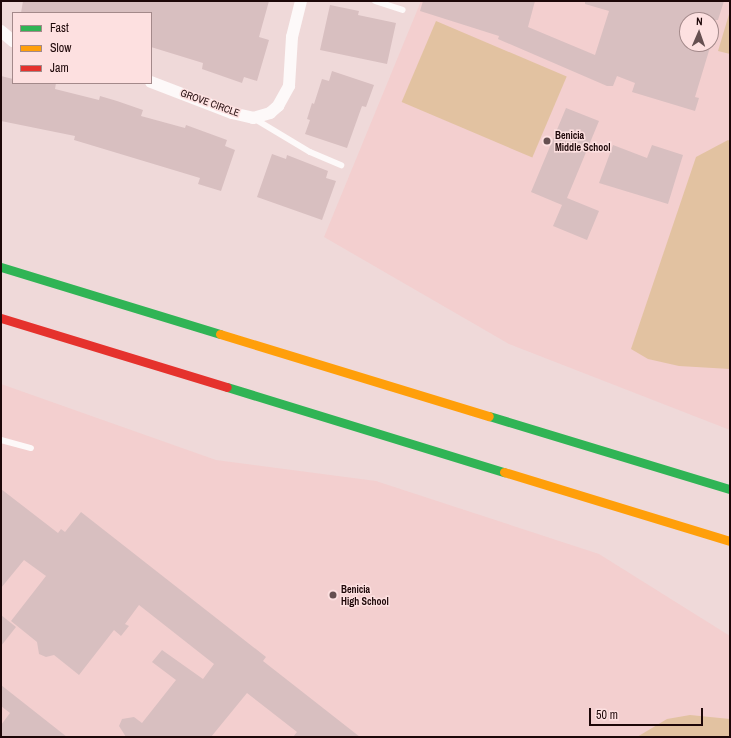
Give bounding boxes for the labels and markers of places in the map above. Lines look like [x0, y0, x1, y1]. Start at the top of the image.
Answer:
place label: Benicia Middle School [555, 129, 611, 152]
marker: Benicia Middle School [542, 136, 552, 146]
place label: Benicia High School [341, 583, 389, 606]
marker: Benicia High School [328, 590, 338, 600]

